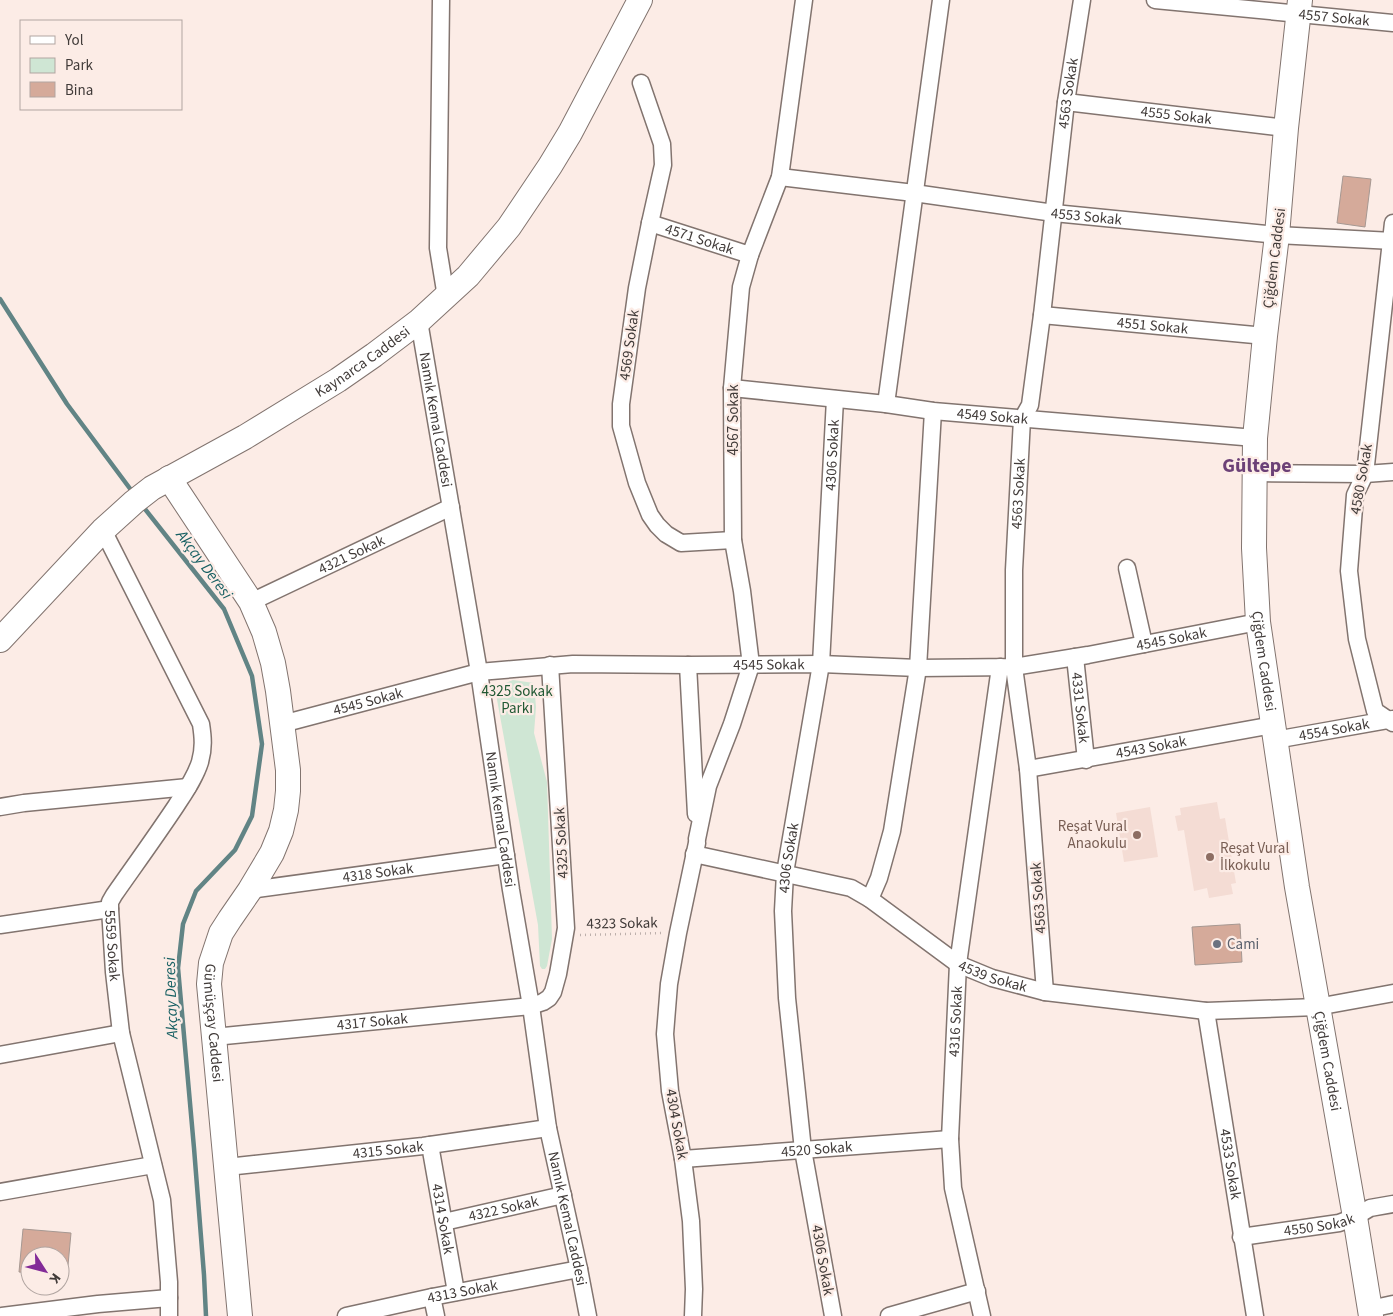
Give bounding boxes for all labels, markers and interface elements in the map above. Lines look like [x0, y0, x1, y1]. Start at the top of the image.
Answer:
street label: 4557 Sokak [1298, 4, 1371, 32]
legend [20, 20, 182, 110]
text: Yol [64, 30, 84, 51]
text: Park [65, 55, 94, 76]
street label: 4563 Sokak [1053, 56, 1084, 130]
text: Bina [65, 80, 93, 101]
street label: 4555 Sokak [1140, 101, 1213, 130]
street label: 4553 Sokak [1050, 203, 1124, 231]
street label: Çiğdem Caddesi [1258, 207, 1291, 309]
street label: 4571 Sokak [662, 218, 737, 260]
street label: 4569 Sokak [614, 308, 645, 382]
street label: 4551 Sokak [1116, 312, 1190, 340]
street label: Kaynarca Caddesi [311, 321, 415, 403]
street label: Namık Kemal Caddesi [413, 350, 457, 489]
street label: 4567 Sokak [723, 384, 744, 456]
street label: 4549 Sokak [956, 403, 1029, 430]
street label: 4306 Sokak [820, 418, 845, 491]
street label: 4580 Sokak [1345, 442, 1378, 516]
district label: Gültepe [1222, 452, 1292, 480]
street label: 4563 Sokak [1006, 457, 1031, 530]
water label: Akçay Deresi [170, 525, 238, 604]
street label: 4321 Sokak [315, 530, 389, 580]
street label: Çiğdem Caddesi [1246, 610, 1281, 713]
street label: 4545 Sokak [1134, 622, 1209, 656]
street label: 4545 Sokak [733, 654, 805, 676]
street label: 4331 Sokak [1066, 671, 1094, 745]
park label: 4325 Sokak Parkı [481, 681, 553, 719]
street label: 4545 Sokak [331, 682, 406, 721]
street label: 4554 Sokak [1297, 713, 1372, 747]
street label: 4543 Sokak [1114, 731, 1189, 764]
street label: Namık Kemal Caddesi [480, 750, 520, 889]
street label: 4325 Sokak [549, 806, 574, 879]
place label: Reşat Vural Anaokulu [1058, 816, 1127, 854]
street label: 4306 Sokak [774, 820, 805, 894]
marker: Reşat Vural Anaokulu [1131, 829, 1143, 841]
place label: Reşat Vural İlkokulu [1220, 838, 1289, 876]
marker: Reşat Vural İlkokulu [1204, 851, 1216, 863]
street label: 4318 Sokak [341, 858, 415, 888]
street label: 4563 Sokak [1026, 861, 1051, 934]
street label: 5559 Sokak [99, 909, 125, 983]
street label: 4323 Sokak [586, 912, 658, 935]
place label: Cami [1227, 934, 1259, 955]
marker: Cami [1211, 938, 1223, 950]
street label: 4539 Sokak [955, 955, 1030, 998]
water label: Akçay Deresi [159, 957, 183, 1040]
street label: Gümüşçay Caddesi [198, 963, 228, 1083]
street label: 4316 Sokak [944, 985, 968, 1058]
street label: 4317 Sokak [336, 1008, 409, 1036]
street label: Çiğdem Caddesi [1308, 1009, 1346, 1113]
street label: 4304 Sokak [660, 1087, 693, 1162]
street label: 4533 Sokak [1214, 1127, 1246, 1202]
street label: 4315 Sokak [352, 1136, 425, 1164]
street label: 4520 Sokak [780, 1136, 854, 1163]
street label: Namık Kemal Caddesi [542, 1149, 592, 1288]
street label: 4314 Sokak [426, 1182, 459, 1256]
street label: 4322 Sokak [466, 1191, 541, 1227]
street label: 4550 Sokak [1282, 1208, 1358, 1242]
street label: 4306 Sokak [806, 1223, 839, 1298]
north arrow [20, 1246, 70, 1296]
text: K [44, 1269, 65, 1288]
street label: 4313 Sokak [425, 1275, 500, 1309]

